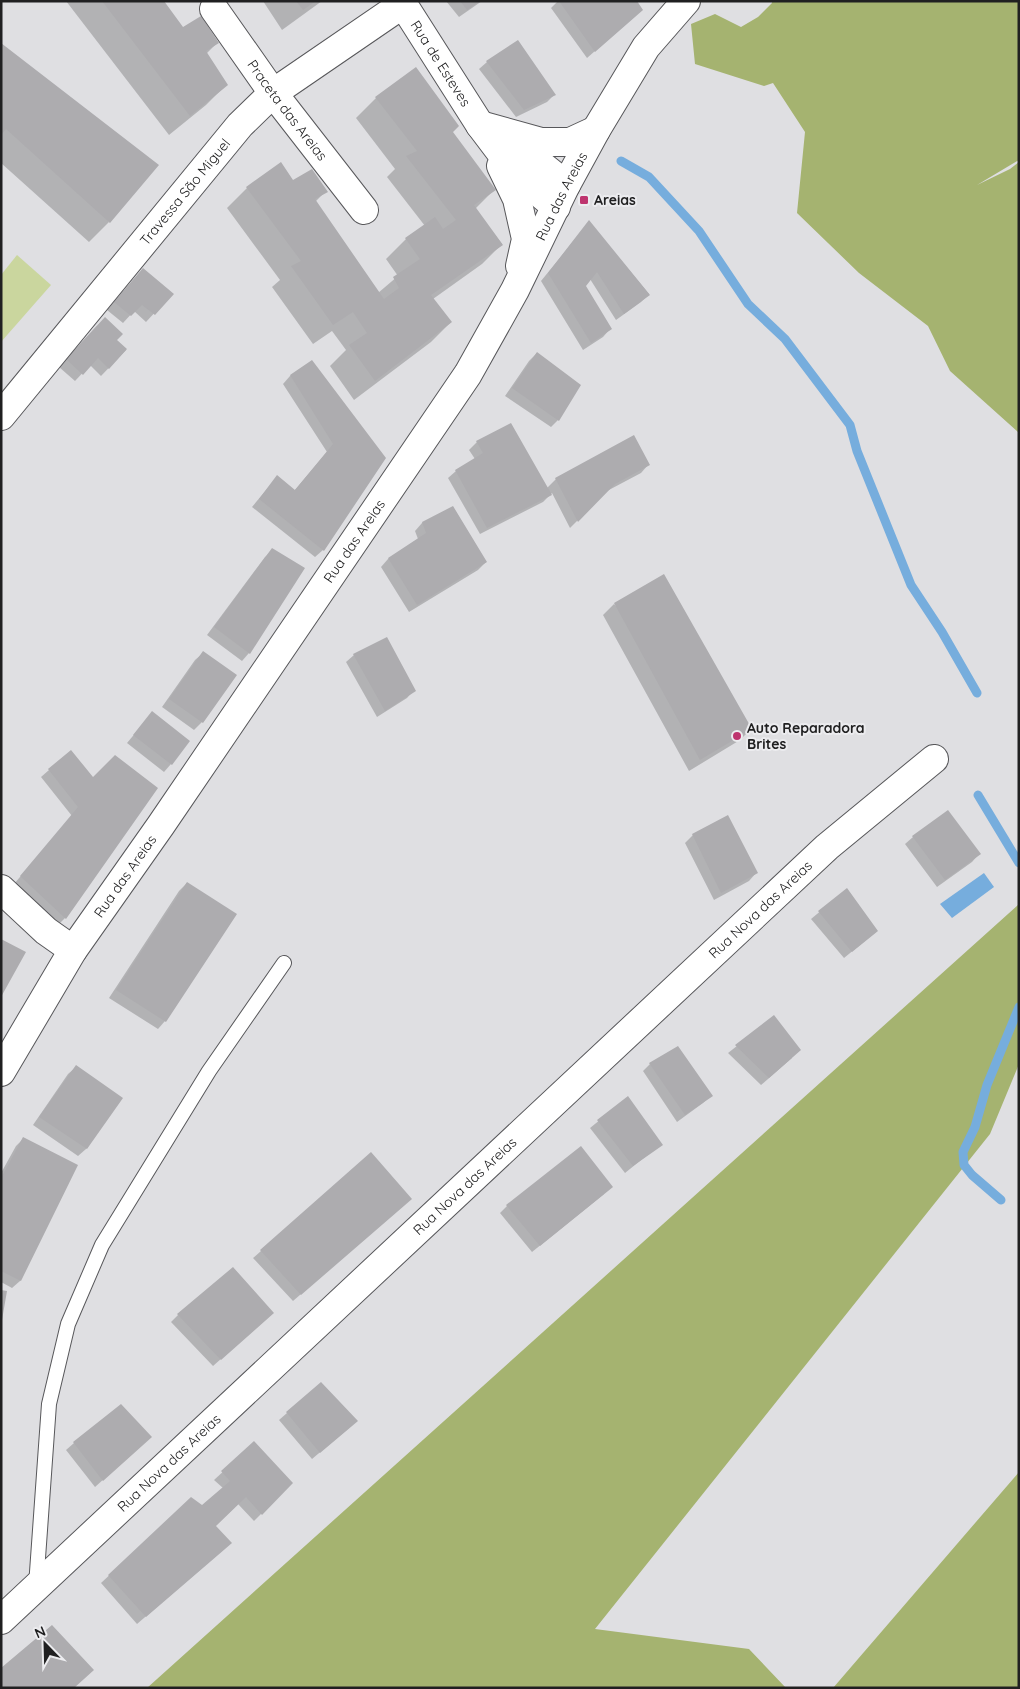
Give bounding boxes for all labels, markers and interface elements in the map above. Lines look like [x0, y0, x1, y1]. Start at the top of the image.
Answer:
street label: Rua de Esteves [407, 17, 475, 110]
street label: Praceta das Areias [243, 56, 331, 164]
street label: Travessa São Miguel [136, 135, 234, 249]
street label: Rua das Areias [531, 149, 591, 243]
place label: Areias [594, 191, 636, 209]
marker: Areias [578, 194, 590, 206]
street label: Rua das Areias [320, 496, 389, 586]
place label: Auto Reparadora Brites [747, 719, 865, 753]
marker: Auto Reparadora Brites [731, 730, 743, 742]
street label: Rua das Areias [90, 831, 160, 921]
street label: Rua Nova das Areias [705, 857, 816, 962]
street label: Rua Nova das Areias [409, 1133, 520, 1239]
street label: Rua Nova das Areias [113, 1410, 224, 1516]
north arrow [20, 1619, 70, 1669]
text: N [32, 1622, 48, 1642]

